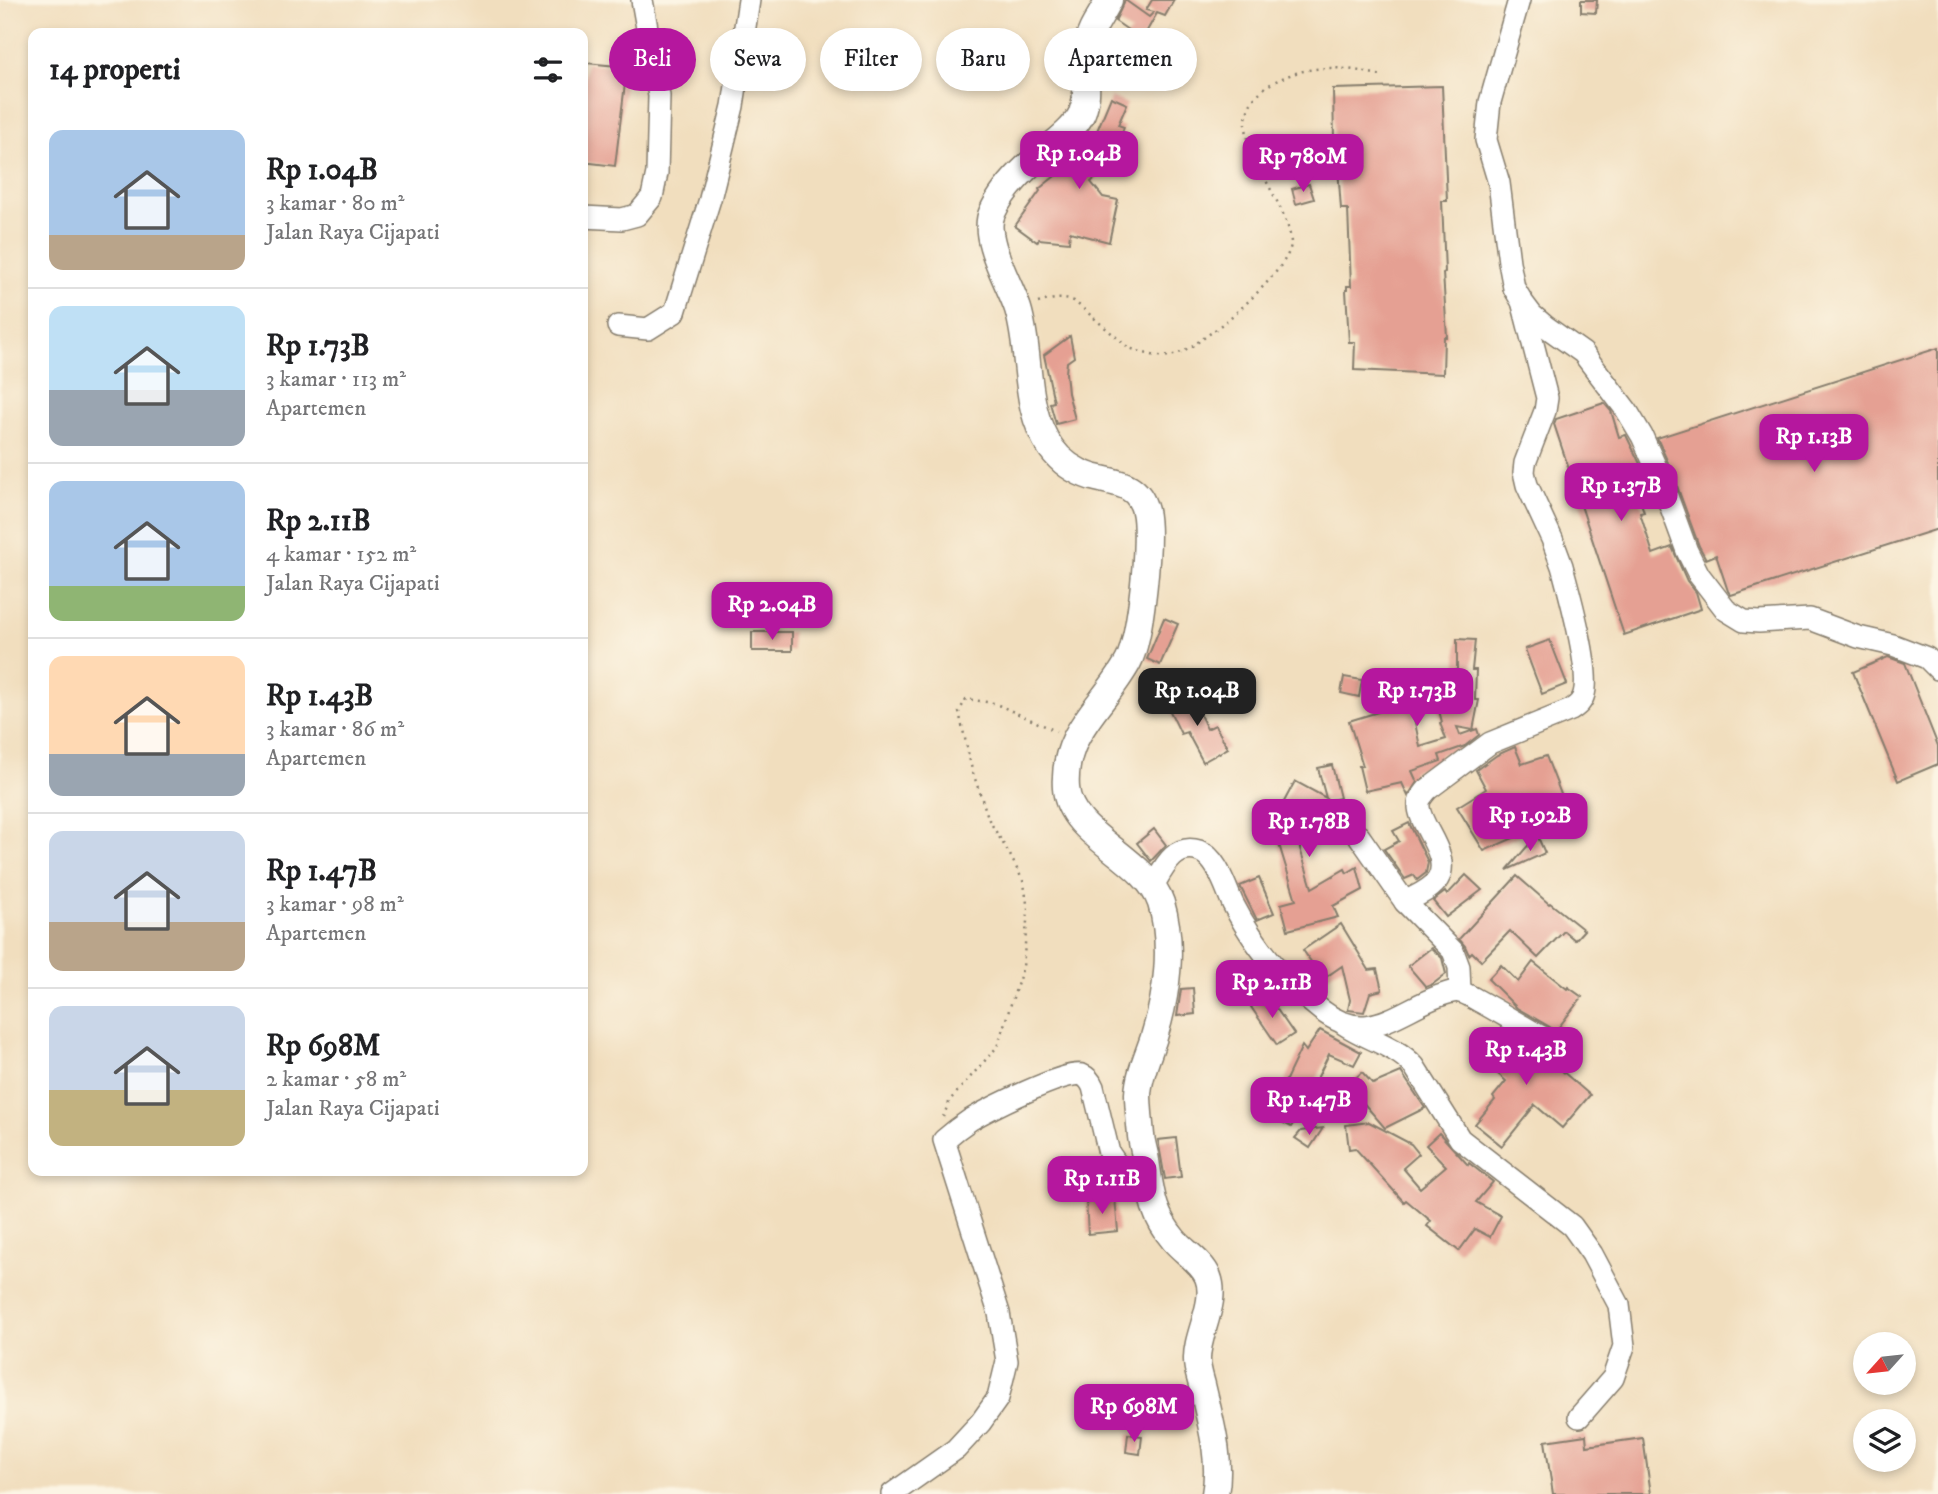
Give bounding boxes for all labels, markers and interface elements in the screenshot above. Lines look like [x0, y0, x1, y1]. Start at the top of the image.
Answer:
chip: Beli [609, 28, 696, 91]
chip: Sewa [710, 28, 806, 91]
chip: Filter [820, 28, 922, 91]
chip: Baru [936, 28, 1030, 91]
chip: Apartemen [1044, 28, 1197, 91]
icon: filters [529, 51, 567, 89]
text: 14 properti [49, 52, 180, 89]
pin: Rp 1.04B [1007, 132, 1151, 191]
pin: Rp 780M [1238, 134, 1368, 194]
text: Rp 1.04B [1036, 139, 1122, 168]
text: Rp 780M [1259, 142, 1347, 171]
text: Rp 1.04B [266, 152, 378, 189]
icon: home [105, 158, 189, 242]
text: 3 kamar · 80 m² [266, 189, 405, 218]
text: Jalan Raya Cijapati [266, 218, 440, 247]
text: Rp 1.73B [266, 328, 370, 365]
icon: home [105, 334, 189, 418]
text: 3 kamar · 113 m² [266, 365, 406, 394]
text: Apartemen [266, 394, 366, 423]
pin: Rp 1.13B [1742, 414, 1886, 474]
text: Rp 1.13B [1775, 422, 1853, 451]
pin: Rp 1.37B [1549, 463, 1693, 523]
text: Rp 1.37B [1581, 471, 1661, 500]
text: Rp 2.11B [266, 503, 371, 540]
icon: home [105, 509, 189, 593]
text: 4 kamar · 152 m² [266, 540, 416, 569]
text: Jalan Raya Cijapati [266, 569, 440, 598]
pin: Rp 2.04B [700, 582, 844, 642]
text: Rp 2.04B [728, 590, 816, 619]
pin: Rp 1.04B [1125, 668, 1269, 728]
pin: Rp 1.73B [1345, 668, 1489, 728]
text: Rp 1.04B [1154, 676, 1240, 705]
text: Rp 1.73B [1377, 676, 1457, 705]
text: Rp 1.43B [266, 678, 373, 715]
icon: home [105, 684, 189, 768]
text: 3 kamar · 86 m² [266, 715, 404, 744]
text: Apartemen [266, 744, 366, 773]
pin: Rp 1.92B [1458, 794, 1602, 853]
pin: Rp 1.78B [1237, 800, 1381, 859]
text: Rp 1.92B [1489, 801, 1572, 830]
text: Rp 1.78B [1268, 807, 1350, 836]
text: Rp 1.47B [266, 853, 377, 890]
icon: home [105, 859, 189, 943]
text: 3 kamar · 98 m² [266, 890, 404, 919]
text: Apartemen [266, 919, 366, 948]
pin: Rp 2.11B [1200, 960, 1344, 1020]
text: Rp 2.11B [1232, 968, 1312, 997]
text: Rp 698M [266, 1028, 380, 1065]
pin: Rp 1.43B [1454, 1028, 1598, 1087]
icon: home [105, 1034, 189, 1118]
text: Rp 1.43B [1485, 1035, 1567, 1064]
text: 2 kamar · 58 m² [266, 1065, 406, 1094]
pin: Rp 1.47B [1237, 1078, 1381, 1137]
text: Rp 1.47B [1266, 1085, 1352, 1114]
text: Jalan Raya Cijapati [266, 1094, 440, 1123]
pin: Rp 1.11B [1030, 1156, 1174, 1216]
text: Rp 1.11B [1063, 1164, 1141, 1193]
north arrow [1853, 1332, 1916, 1395]
map controls [1853, 1332, 1916, 1472]
pin: Rp 698M [1069, 1384, 1199, 1444]
text: Rp 698M [1090, 1392, 1178, 1421]
button: layers [1853, 1409, 1916, 1472]

